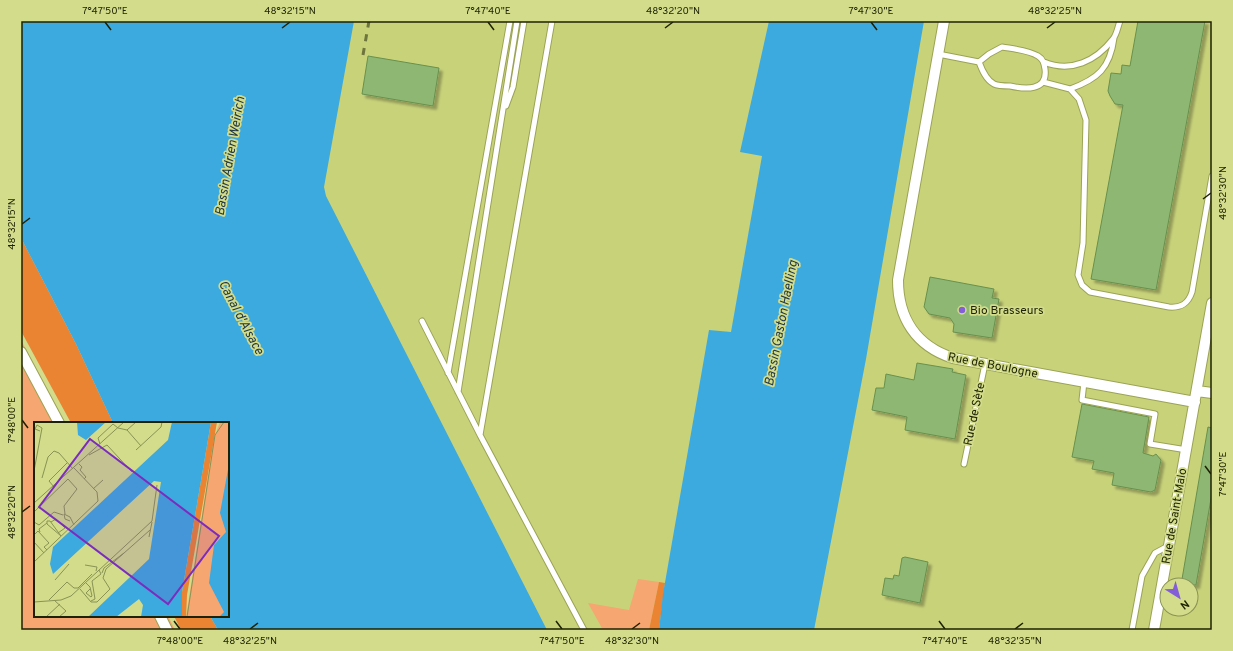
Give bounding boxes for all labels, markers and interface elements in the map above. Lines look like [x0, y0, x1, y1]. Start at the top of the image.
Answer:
text: 7°47'50"E [82, 5, 128, 18]
text: 48°32'15"N [264, 5, 316, 18]
text: 7°47'40"E [465, 5, 511, 18]
text: 48°32'20"N [646, 5, 700, 18]
text: 7°47'30"E [848, 5, 894, 18]
text: 48°32'25"N [1028, 5, 1082, 18]
water label: Bassin Adrien Weirich [213, 95, 249, 217]
text: 48°32'30"N [1217, 166, 1230, 220]
text: 48°32'15"N [6, 198, 19, 250]
water label: Bassin Gaston Haelling [762, 258, 802, 388]
water label: Canal d'Alsace [214, 278, 267, 358]
place label: Bio Brasseurs [970, 303, 1044, 319]
marker: Bio Brasseurs [957, 305, 967, 315]
street label: Rue de Boulogne [946, 349, 1039, 383]
street label: Rue de Sète [960, 381, 989, 447]
text: 7°48'00"E [6, 397, 19, 443]
inset map [34, 422, 229, 617]
text: 7°47'30"E [1217, 451, 1230, 497]
street label: Rue de Saint-Malo [1159, 467, 1191, 565]
text: 48°32'20"N [6, 485, 19, 539]
north arrow [1159, 577, 1199, 617]
text: N [1177, 596, 1192, 612]
text: 7°48'00"E [157, 635, 203, 648]
text: 48°32'25"N [223, 635, 277, 648]
text: 7°47'50"E [539, 635, 585, 648]
text: 48°32'30"N [605, 635, 659, 648]
text: 7°47'40"E [922, 635, 968, 648]
text: 48°32'35"N [988, 635, 1042, 648]

